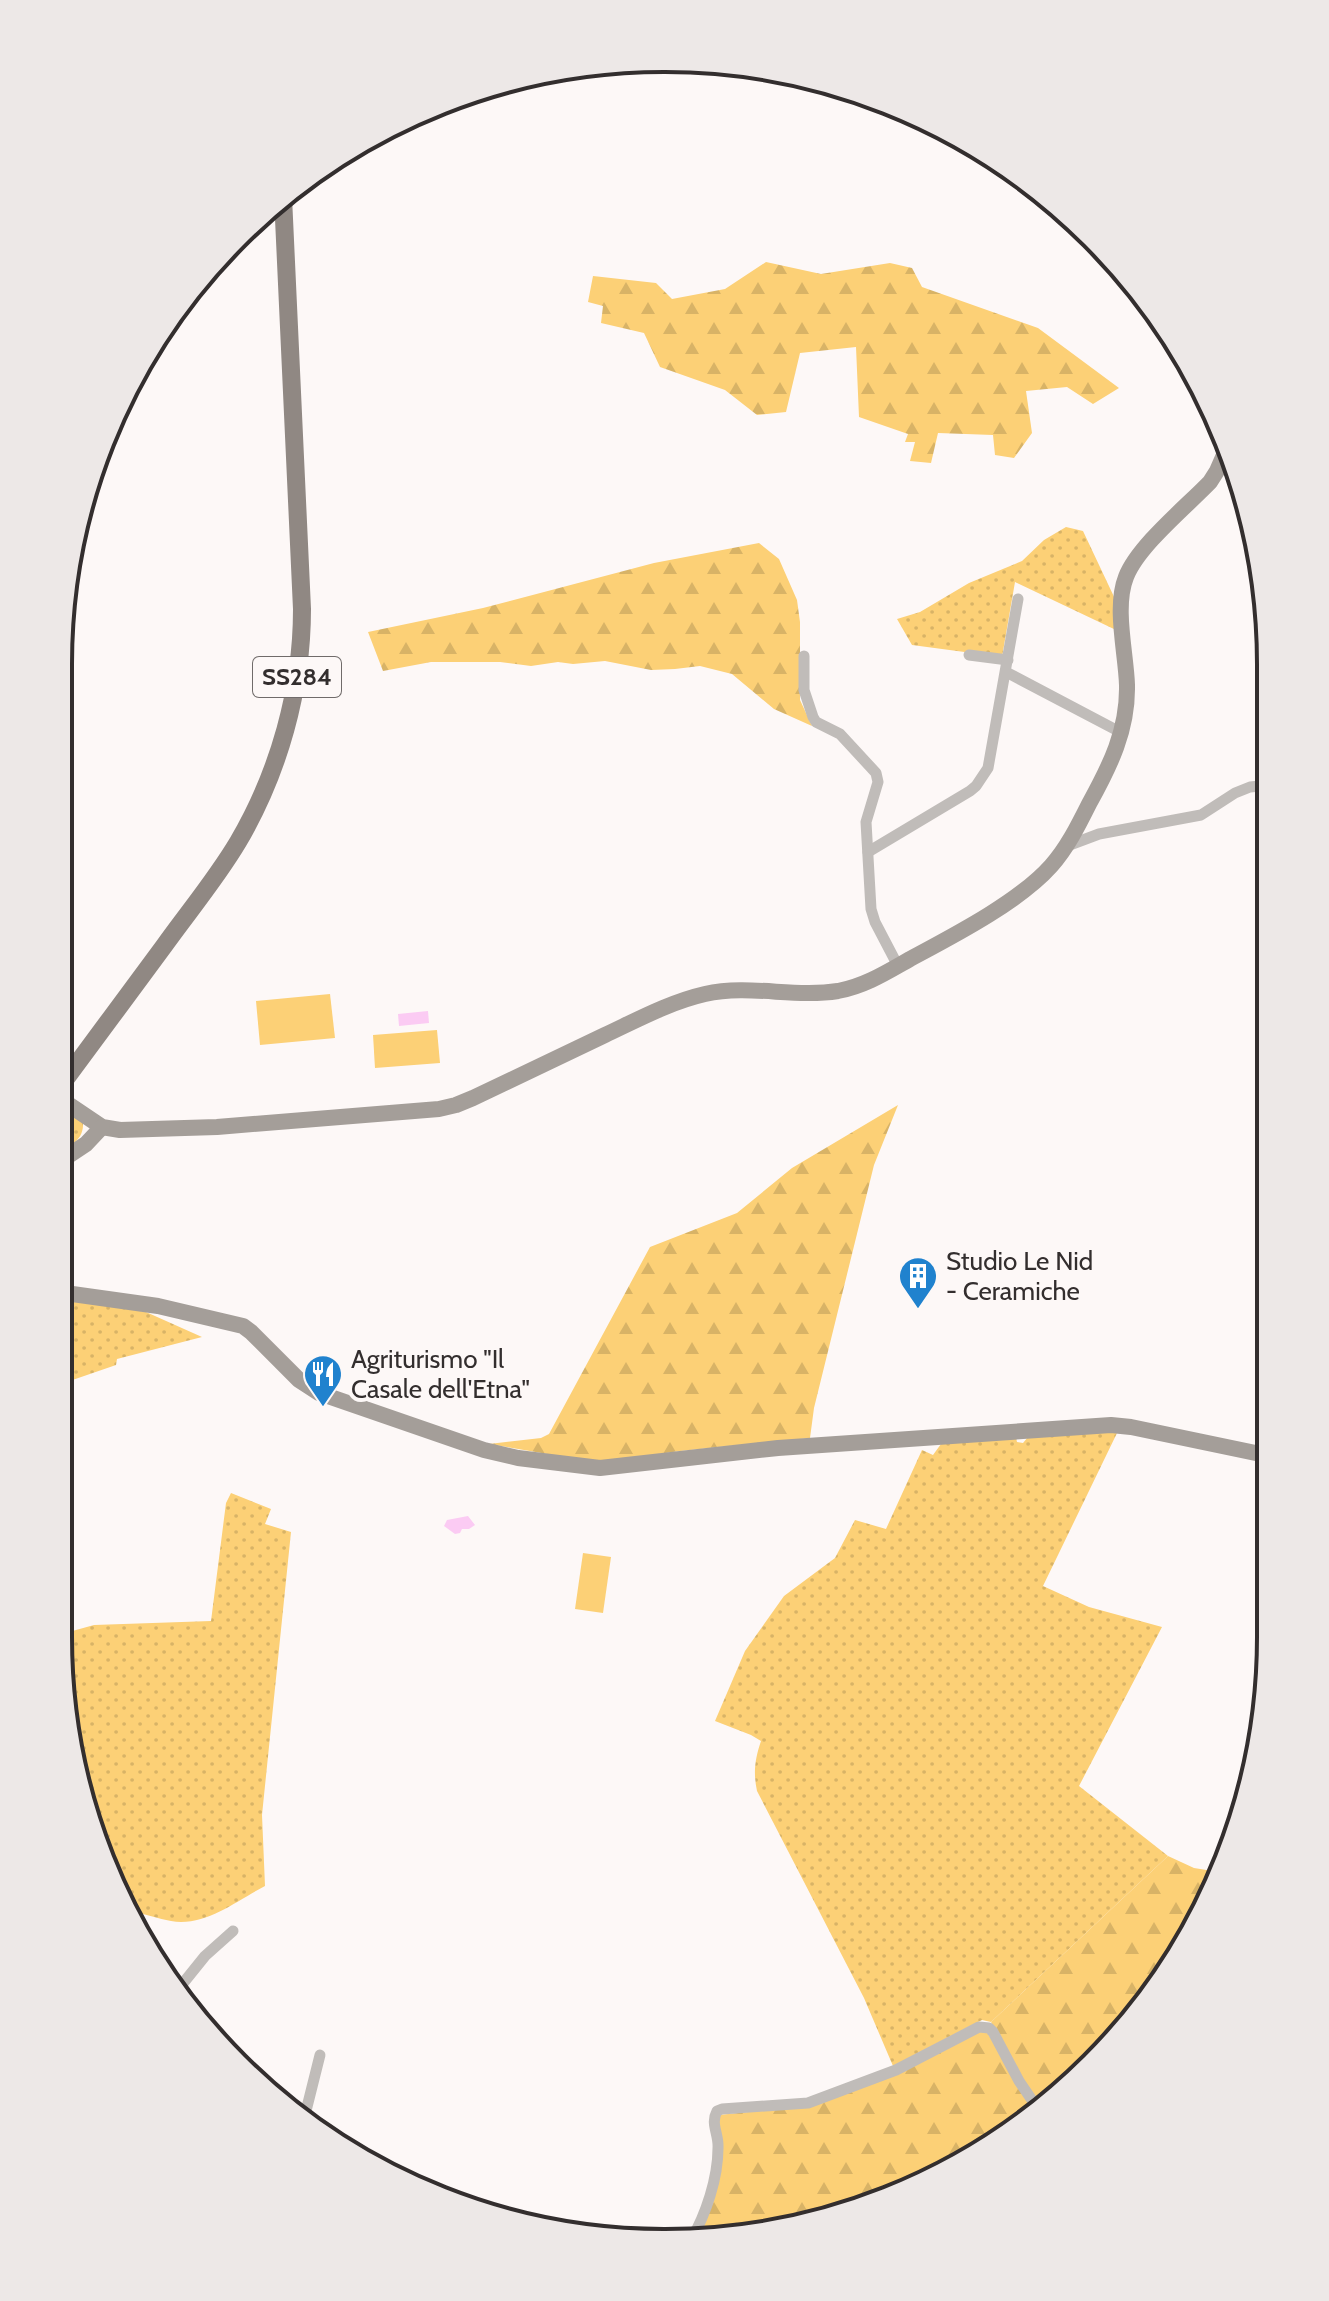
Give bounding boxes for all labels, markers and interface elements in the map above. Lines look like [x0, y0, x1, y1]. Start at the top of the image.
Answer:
road number: SS284 [253, 657, 341, 697]
place label: Studio Le Nid - Ceramiche [946, 1245, 1093, 1307]
building icon: Studio Le Nid - Ceramiche [897, 1255, 939, 1310]
place label: Agriturismo "Il Casale dell'Etna" [351, 1343, 530, 1405]
restaurant icon: Agriturismo "Il Casale dell'Etna" [302, 1353, 344, 1408]

